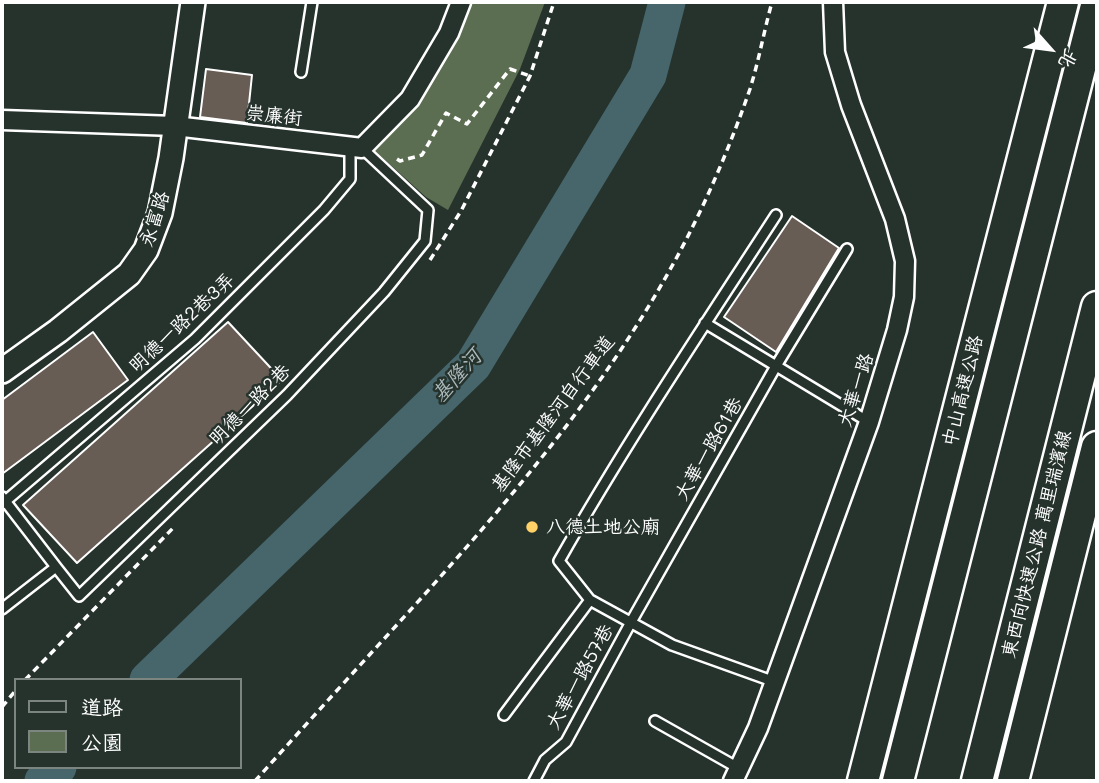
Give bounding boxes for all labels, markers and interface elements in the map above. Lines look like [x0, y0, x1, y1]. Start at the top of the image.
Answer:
north arrow [1015, 14, 1085, 84]
text: 北 [1053, 45, 1084, 73]
street label: 崇廉街 [244, 102, 304, 130]
street label: 永富路 [135, 188, 175, 250]
street label: 明德一路2巷3弄 [125, 268, 239, 378]
street label: 基隆市基隆河自行車道 [487, 331, 619, 497]
street label: 中山高速公路 [938, 333, 988, 449]
water label: 基隆河 [427, 344, 487, 408]
street label: 大華一路 [833, 350, 879, 430]
street label: 明德一路2巷 [205, 360, 295, 450]
street label: 大華一路61巷 [670, 394, 748, 504]
street label: 東西向快速公路 萬里瑞濱線 [998, 428, 1076, 660]
place label: 八德土地公廟 [546, 516, 660, 538]
marker: 八德土地公廟 [524, 519, 540, 535]
street label: 大華一路57巷 [542, 620, 618, 734]
legend [14, 678, 242, 769]
text: 道路 [81, 693, 123, 720]
text: 公園 [81, 728, 123, 755]

